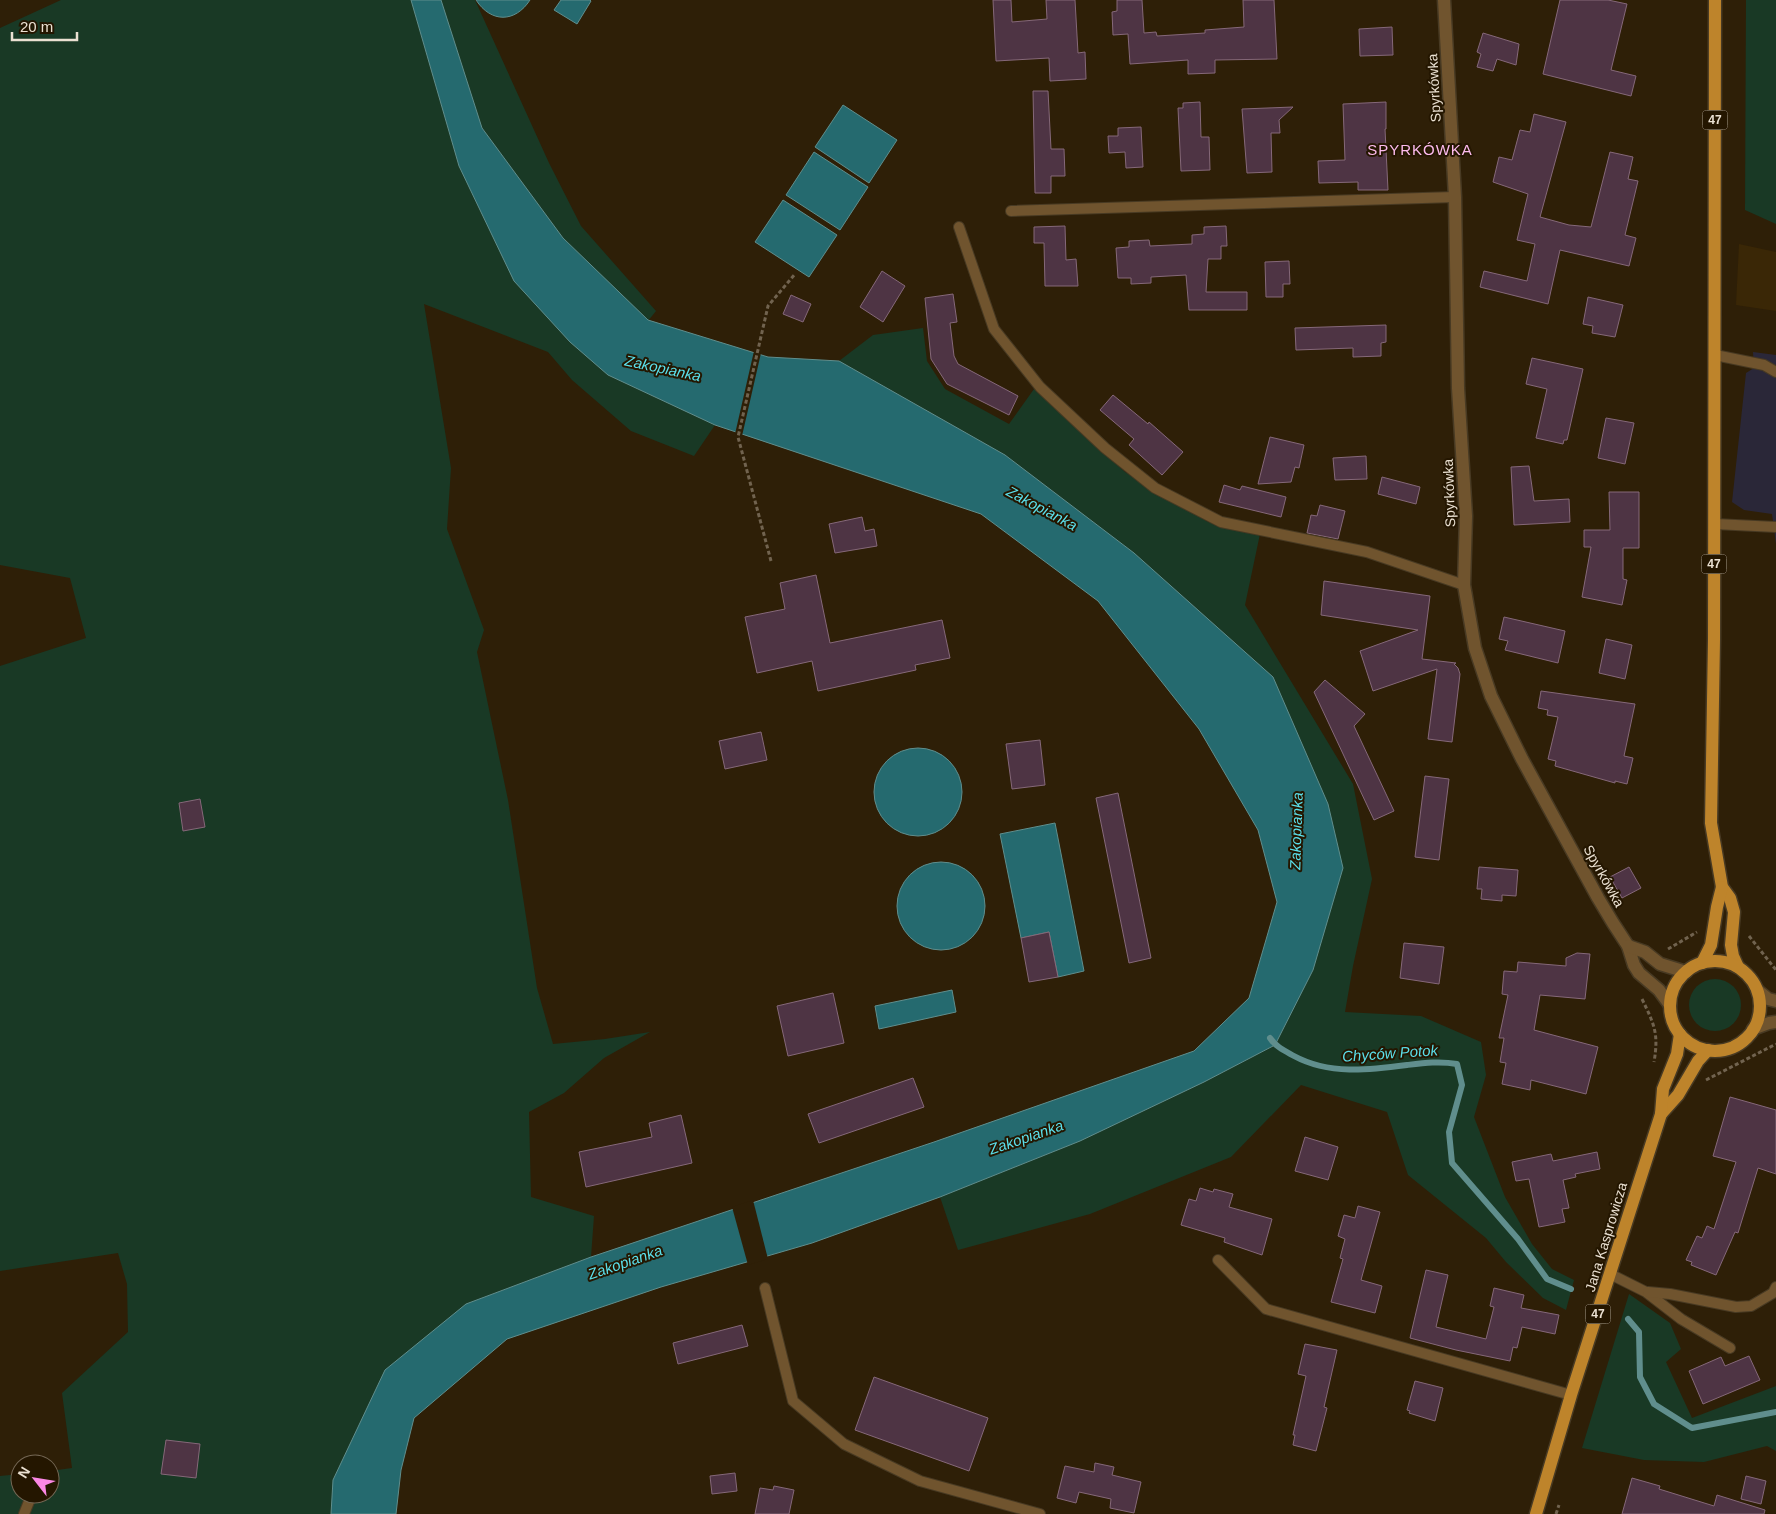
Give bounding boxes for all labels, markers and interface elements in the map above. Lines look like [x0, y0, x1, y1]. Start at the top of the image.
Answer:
scale bar [12, 10, 78, 42]
text: 20 m [20, 18, 53, 35]
street label: Spyrkówka [1424, 53, 1444, 123]
road number: 47 [1702, 110, 1728, 130]
district label: SPYRKÓWKA [1367, 141, 1473, 158]
water label: Zakopianka [622, 351, 703, 384]
street label: Spyrkówka [1440, 458, 1458, 527]
water label: Zakopianka [1003, 482, 1080, 534]
road number: 47 [1702, 554, 1726, 574]
water label: Zakopianka [1286, 792, 1306, 871]
street label: Spyrkówka [1580, 842, 1628, 910]
water label: Chyców Potok [1342, 1041, 1440, 1065]
water label: Zakopianka [986, 1116, 1065, 1158]
street label: Jana Kasprowicza [1582, 1180, 1630, 1294]
water label: Zakopianka [585, 1241, 664, 1283]
road number: 47 [1586, 1305, 1610, 1324]
north arrow [10, 1454, 60, 1504]
text: N [14, 1464, 33, 1481]

